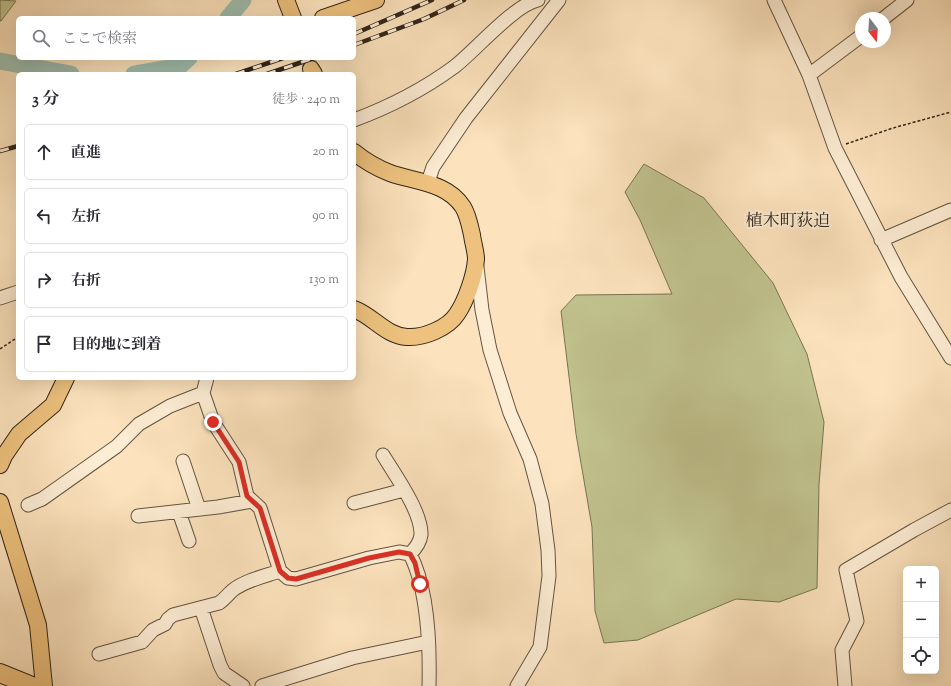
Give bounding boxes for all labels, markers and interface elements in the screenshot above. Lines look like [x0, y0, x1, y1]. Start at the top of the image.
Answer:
north arrow [855, 12, 891, 48]
search box [16, 16, 356, 60]
icon: search [30, 27, 52, 49]
text: ここで検索 [62, 29, 137, 50]
text: 3 分 [32, 88, 60, 112]
text: 徒歩 · 240 m [272, 91, 340, 109]
icon: ahead [33, 141, 55, 163]
text: 直進 [71, 143, 101, 164]
text: 20 m [313, 143, 339, 161]
icon: left [33, 205, 55, 227]
text: 左折 [71, 207, 101, 228]
text: 90 m [312, 207, 339, 225]
district label: 植木町荻迫 [746, 210, 831, 234]
icon: right [33, 269, 55, 291]
text: 右折 [71, 271, 101, 292]
text: 130 m [309, 271, 339, 289]
icon: arrive [33, 333, 55, 355]
text: 目的地に到着 [71, 335, 161, 356]
route end [204, 413, 222, 431]
map controls [903, 566, 939, 674]
button: + [903, 566, 939, 602]
route start [411, 575, 429, 593]
button: − [903, 602, 939, 638]
button: locate [903, 638, 939, 674]

